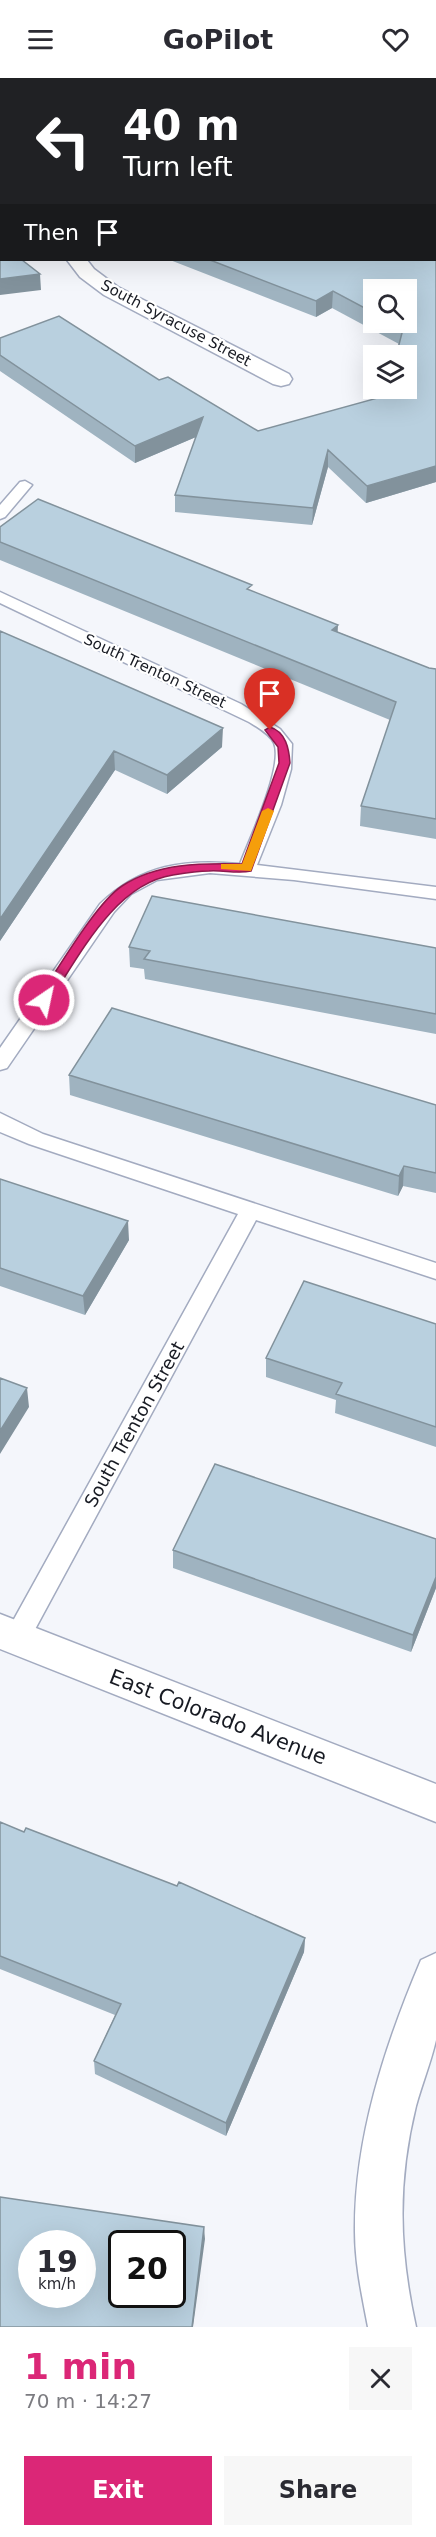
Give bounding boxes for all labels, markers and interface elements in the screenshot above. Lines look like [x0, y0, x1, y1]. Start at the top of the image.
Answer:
icon: menu [24, 23, 57, 56]
icon: heart [379, 23, 412, 56]
text: GoPilot [163, 24, 273, 55]
text: 40 m [123, 101, 240, 150]
icon: left [24, 102, 102, 180]
text: Turn left [123, 151, 233, 182]
icon: arrive [91, 216, 124, 249]
text: Then [24, 220, 79, 245]
street label: South Syracuse Street [98, 276, 254, 370]
map controls [363, 279, 417, 399]
button: search [363, 279, 417, 333]
button: layers [363, 345, 417, 399]
street label: South Trenton Street [81, 630, 229, 712]
pin [244, 668, 295, 730]
icon: arrive [253, 677, 286, 710]
position arrow [12, 968, 76, 1032]
street label: South Trenton Street [80, 1338, 188, 1510]
street label: East Colorado Avenue [106, 1664, 330, 1770]
speed limit sign: 20 [108, 2230, 186, 2308]
text: 19 [36, 2244, 78, 2279]
text: km/h [38, 2275, 76, 2293]
text: 1 min [24, 2346, 137, 2387]
button: close [349, 2347, 412, 2410]
text: 70 m · 14:27 [24, 2389, 152, 2413]
button: Exit [24, 2456, 212, 2525]
button: Share [224, 2456, 412, 2525]

